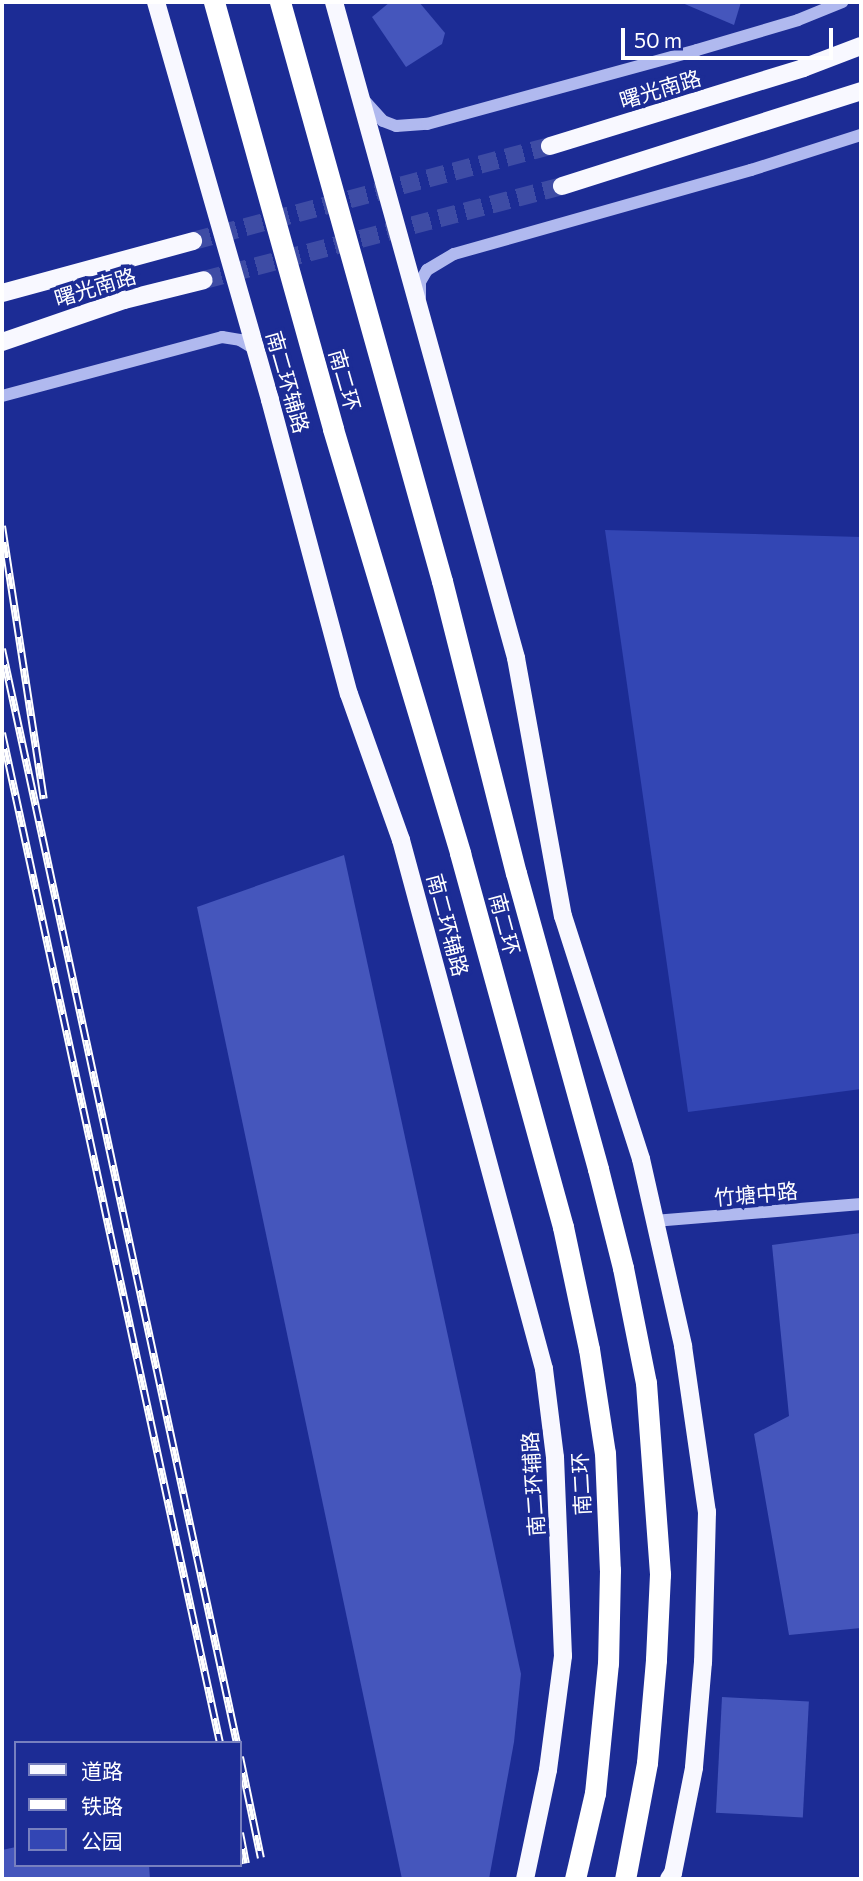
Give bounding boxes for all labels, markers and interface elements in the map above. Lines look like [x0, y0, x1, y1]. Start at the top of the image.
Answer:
scale bar [625, 14, 837, 58]
text: 50 m [634, 27, 682, 52]
street label: 曙光南路 [616, 65, 704, 113]
street label: 曙光南路 [51, 263, 139, 311]
street label: 南二环辅路 [261, 328, 315, 436]
street label: 南二环 [324, 346, 366, 414]
street label: 南二环辅路 [422, 871, 474, 979]
street label: 南二环 [485, 890, 525, 958]
street label: 竹塘中路 [713, 1178, 799, 1210]
street label: 南二环辅路 [517, 1431, 549, 1537]
street label: 南二环 [567, 1452, 595, 1516]
legend [14, 1741, 242, 1867]
text: 道路 [81, 1758, 123, 1783]
text: 铁路 [81, 1793, 123, 1818]
text: 公园 [81, 1828, 123, 1853]

